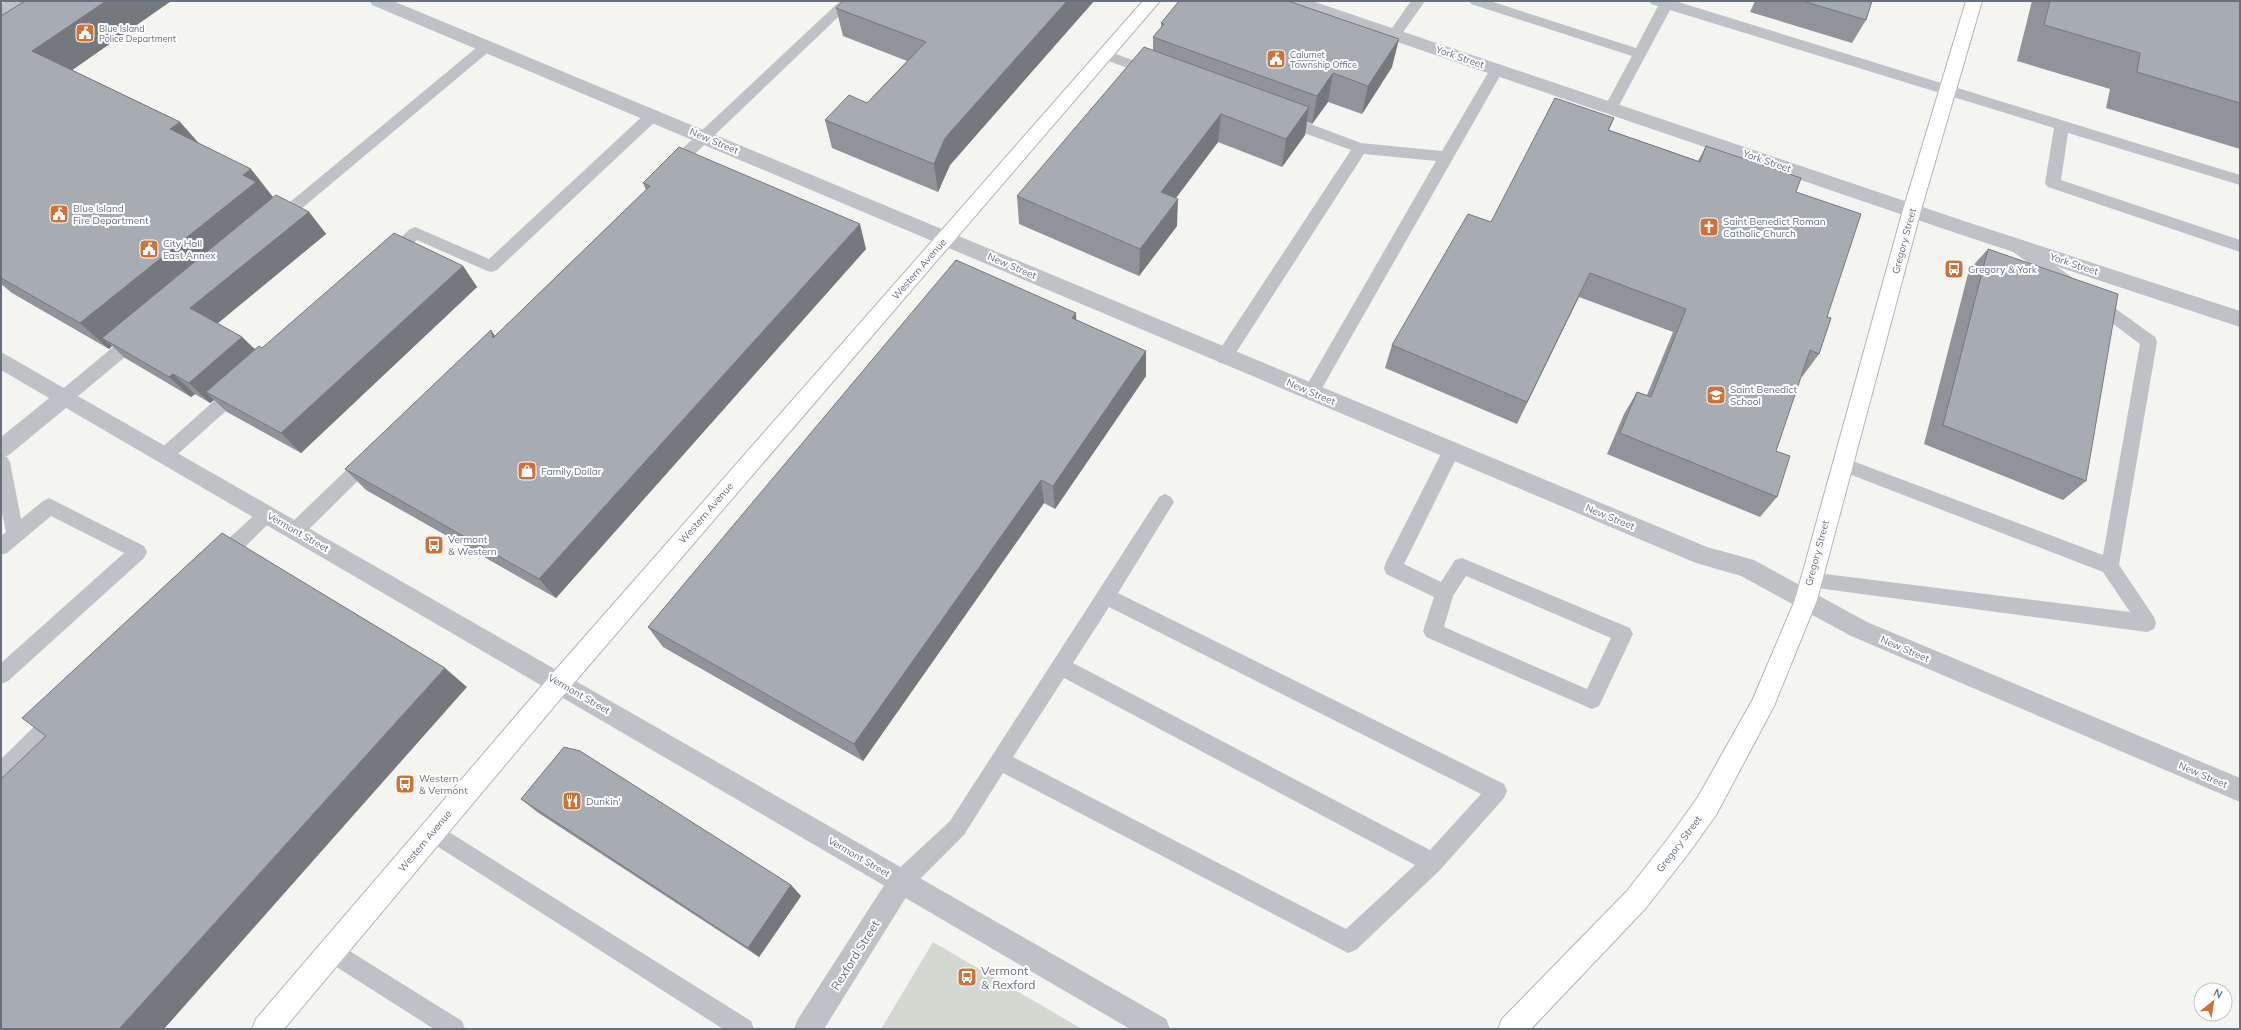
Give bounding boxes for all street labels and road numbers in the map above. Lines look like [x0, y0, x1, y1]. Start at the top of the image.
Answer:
street label: York Street [1433, 42, 1486, 71]
street label: New Street [688, 125, 741, 157]
street label: York Street [1740, 146, 1793, 175]
street label: Gregory Street [1889, 206, 1919, 275]
street label: Western Avenue [889, 236, 949, 302]
street label: New Street [986, 250, 1039, 282]
street label: York Street [2047, 250, 2100, 278]
street label: New Street [1285, 376, 1338, 408]
street label: Western Avenue [676, 480, 736, 546]
street label: New Street [1584, 501, 1637, 533]
street label: Vermont Street [265, 509, 332, 555]
street label: Gregory Street [1802, 518, 1832, 587]
street label: New Street [1879, 633, 1932, 665]
street label: Vermont Street [546, 671, 613, 717]
street label: New Street [2177, 759, 2230, 791]
street label: Western Avenue [395, 807, 455, 875]
street label: Gregory Street [1653, 813, 1705, 875]
street label: Vermont Street [826, 834, 893, 880]
street label: Rexford Street [828, 917, 882, 993]

